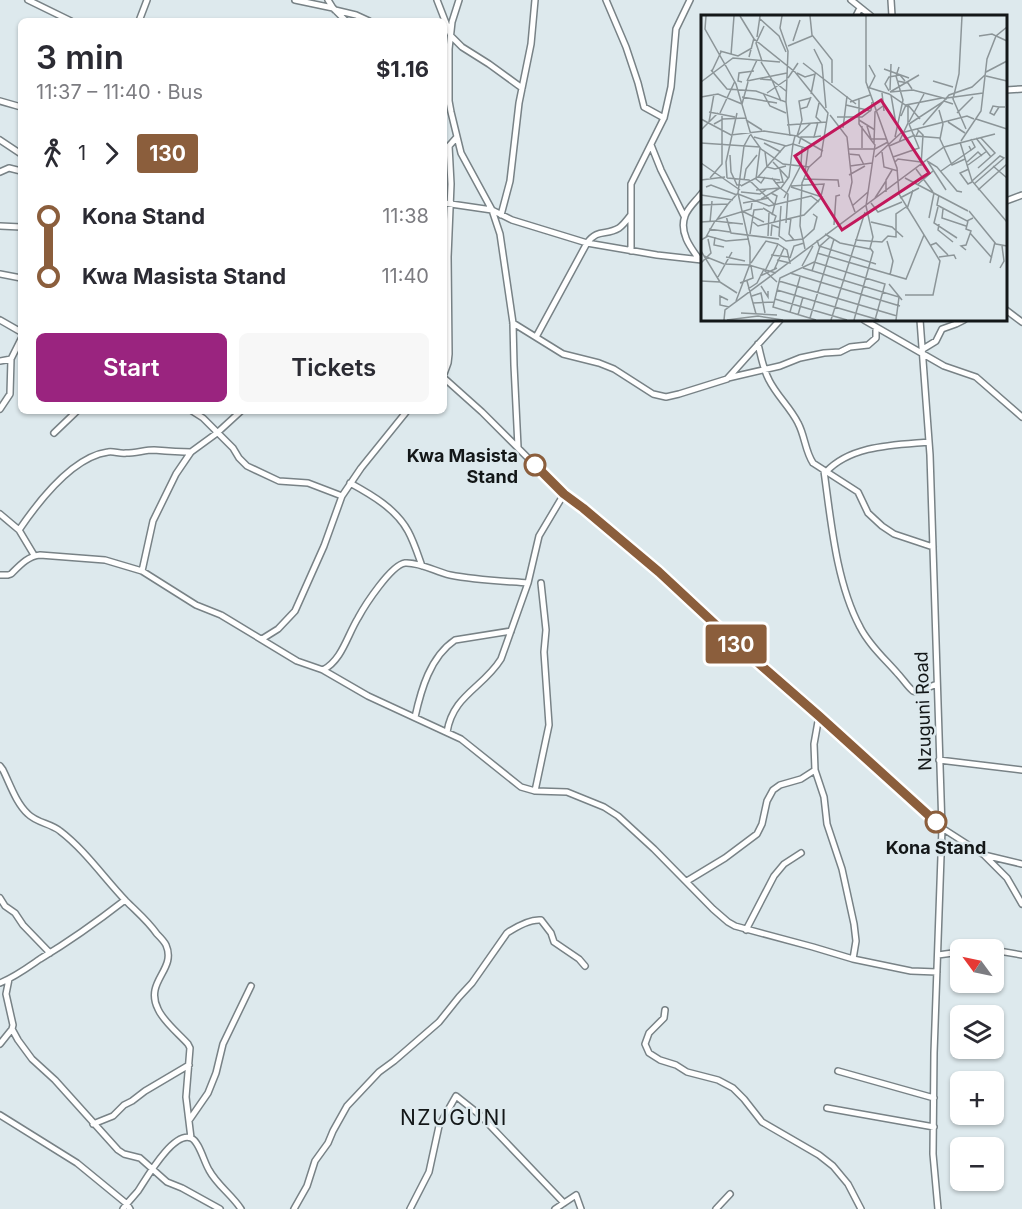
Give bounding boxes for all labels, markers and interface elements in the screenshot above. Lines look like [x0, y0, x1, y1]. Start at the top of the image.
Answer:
inset map [701, 15, 1007, 321]
text: 3 min [36, 37, 124, 77]
text: $1.16 [376, 56, 429, 82]
text: 11:37 – 11:40 · Bus [36, 80, 203, 104]
icon: walk [36, 137, 69, 170]
icon: forward [95, 137, 128, 170]
text: 1 [78, 141, 86, 165]
text: 130 [149, 141, 186, 166]
text: Kona Stand [82, 203, 205, 229]
text: 11:38 [382, 204, 429, 228]
text: Kwa Masista Stand [82, 263, 286, 289]
text: 11:40 [381, 264, 429, 288]
button: Start [36, 333, 227, 402]
button: Tickets [239, 333, 429, 402]
place label: Kwa Masista Stand [407, 445, 518, 487]
marker: Kwa Masista Stand [524, 454, 546, 476]
line badge: 130 [702, 624, 771, 664]
text: 130 [718, 632, 754, 657]
street label: Nzuguni Road [910, 651, 936, 771]
marker: Kona Stand [925, 811, 947, 833]
place label: Kona Stand [886, 837, 986, 858]
north arrow [950, 939, 1004, 993]
map controls [950, 939, 1004, 1191]
button: layers [950, 1005, 1004, 1059]
button: + [950, 1071, 1004, 1125]
district label: NZUGUNI [400, 1105, 508, 1130]
button: − [950, 1137, 1004, 1191]

